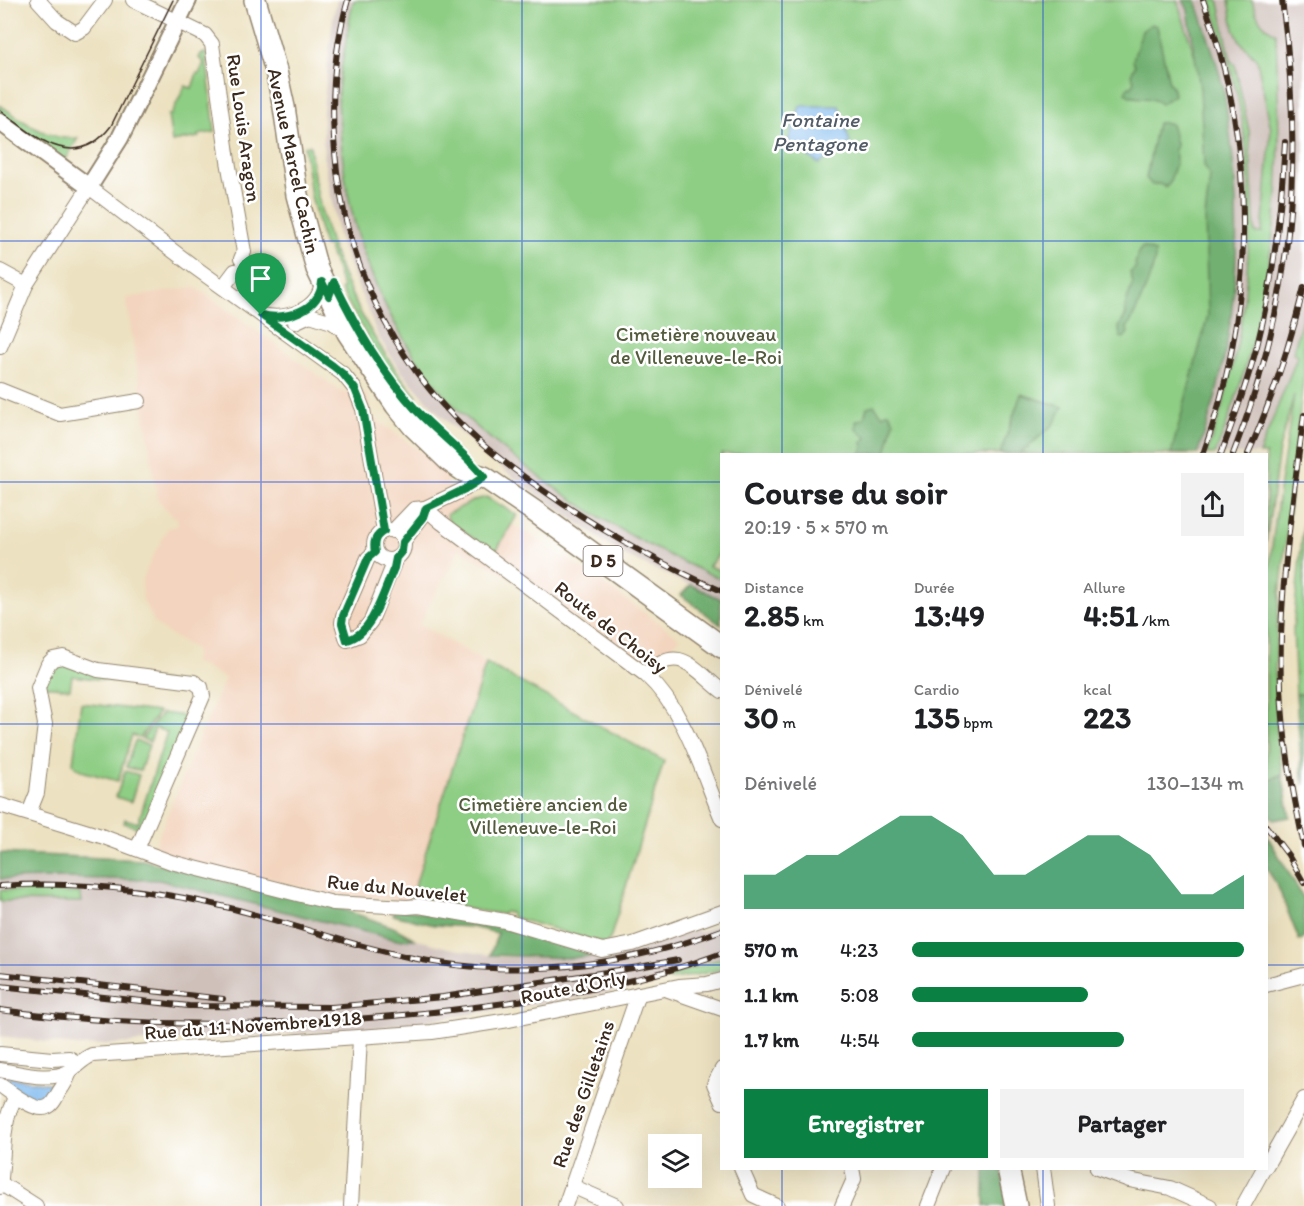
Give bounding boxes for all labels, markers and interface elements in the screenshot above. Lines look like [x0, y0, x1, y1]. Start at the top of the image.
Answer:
street label: Rue Louis Aragon [222, 52, 266, 204]
street label: Avenue Marcel Cachin [263, 66, 325, 256]
water label: Fontaine Pentagone [773, 107, 868, 156]
pin [235, 253, 286, 315]
icon: arrive [244, 262, 277, 295]
park label: Cimetière nouveau de Villeneuve-le-Roi [610, 322, 782, 369]
text: Course du soir [744, 473, 947, 512]
button: share [1181, 473, 1244, 536]
text: 20:19 · 5 × 570 m [744, 515, 889, 539]
road number: D 5 [584, 546, 622, 576]
street label: Route de Choisy [550, 576, 673, 679]
text: Distance [744, 578, 804, 597]
text: Durée [914, 578, 955, 597]
text: Allure [1083, 578, 1125, 597]
text: 2.85 [744, 597, 799, 634]
text: 13:49 [914, 597, 985, 634]
text: 4:51 [1083, 597, 1138, 634]
text: km [799, 611, 824, 630]
text: /km [1138, 611, 1170, 630]
text: Dénivelé [744, 680, 803, 699]
text: Cardio [914, 680, 959, 699]
text: kcal [1083, 680, 1112, 699]
text: 30 [744, 699, 779, 736]
text: 135 [914, 699, 960, 736]
text: 223 [1083, 699, 1131, 736]
text: m [779, 713, 796, 732]
text: bpm [960, 713, 993, 732]
text: Dénivelé [744, 771, 817, 795]
text: 130–134 m [1147, 771, 1244, 795]
park label: Cimetière ancien de Villeneuve-le-Roi [458, 792, 628, 839]
street label: Rue du Nouvelet [326, 869, 468, 907]
text: 570 m [744, 938, 798, 962]
text: 4:23 [840, 938, 878, 962]
street label: Route d'Orly [518, 965, 628, 1009]
text: 1.1 km [744, 983, 798, 1007]
text: 5:08 [840, 983, 879, 1007]
street label: Rue du 11 Novembre 1918 [143, 1005, 363, 1045]
street label: Rue des Gilletains [547, 1017, 619, 1171]
text: 1.7 km [744, 1028, 799, 1052]
text: 4:54 [840, 1028, 879, 1052]
button: Enregistrer [744, 1089, 988, 1158]
button: Partager [1000, 1089, 1244, 1158]
map controls [648, 1134, 702, 1188]
button: layers [648, 1134, 702, 1188]

